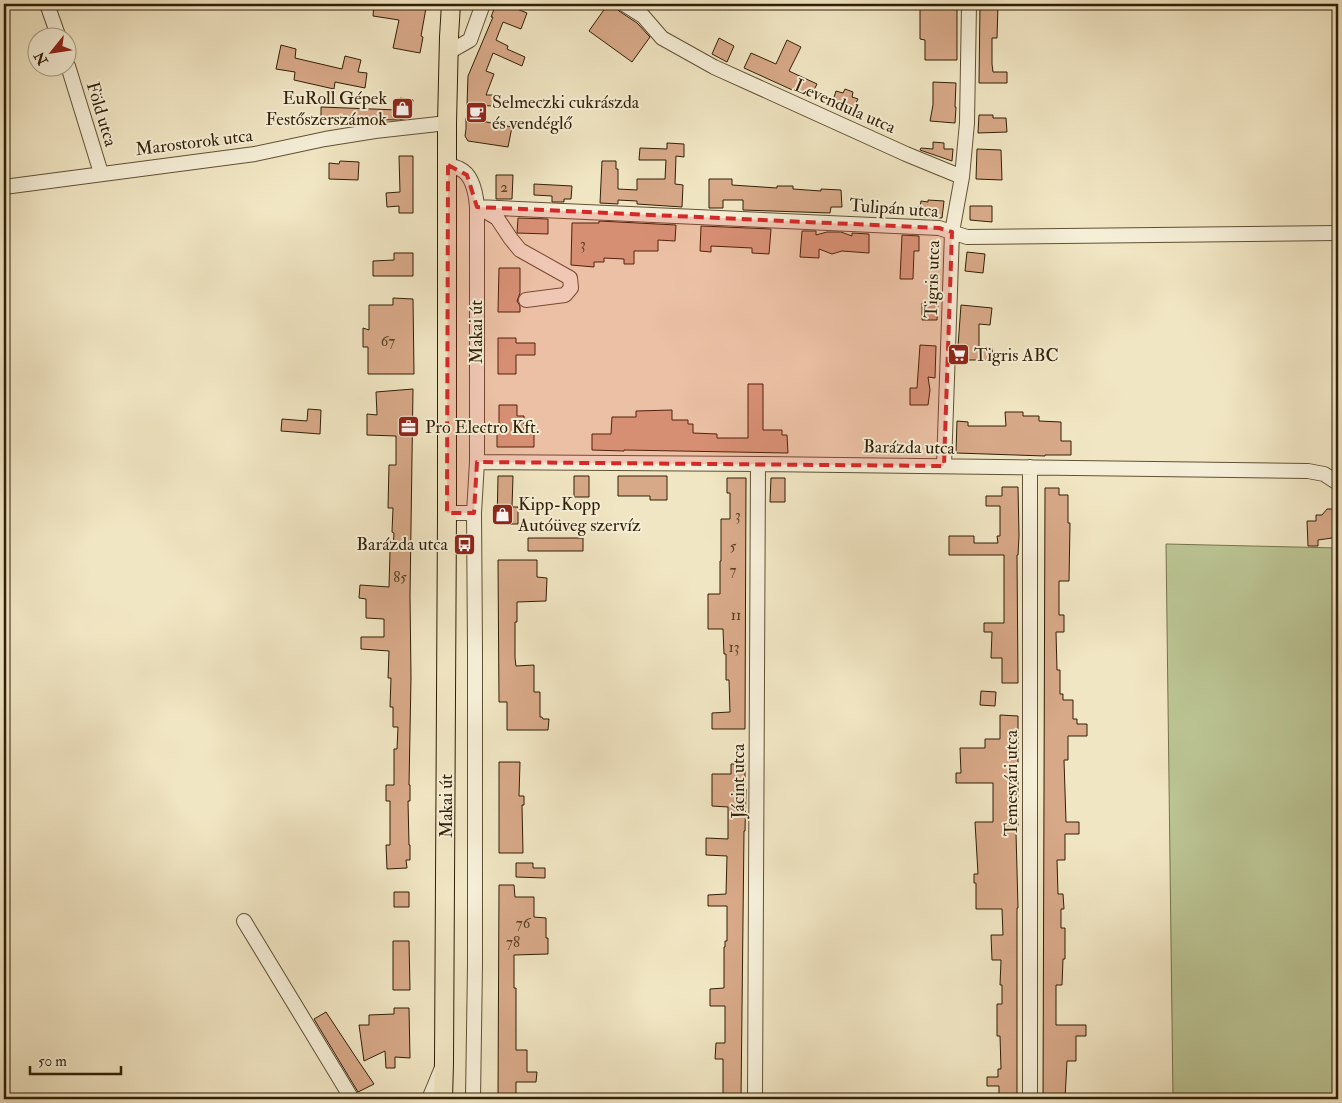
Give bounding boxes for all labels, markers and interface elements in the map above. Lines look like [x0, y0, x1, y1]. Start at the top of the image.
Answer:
north arrow [28, 28, 78, 78]
text: N [30, 48, 52, 69]
street label: Levendula utca [791, 74, 900, 139]
street label: Föld utca [81, 79, 122, 150]
place label: EuRoll Gépek Festőszerszámok [266, 87, 387, 131]
place label: Selmeczki cukrászda és vendéglő [492, 91, 640, 135]
shop icon: EuRoll Gépek Festőszerszámok [391, 96, 415, 120]
cafe icon: Selmeczki cukrászda és vendéglő [464, 100, 488, 124]
street label: Marostorok utca [134, 124, 255, 161]
house number: 2 [500, 178, 508, 197]
street label: Tulipán utca [849, 194, 940, 223]
house number: 3 [580, 235, 586, 254]
street label: Tigris utca [920, 239, 945, 318]
street label: Makai út [465, 300, 488, 364]
house number: 67 [381, 332, 395, 351]
supermarket icon: Tigris ABC [946, 343, 970, 367]
place label: Tigris ABC [974, 344, 1059, 367]
office icon: Pro Electro Kft. [397, 415, 421, 439]
place label: Pro Electro Kft. [425, 416, 539, 439]
street label: Barázda utca [863, 435, 956, 460]
place label: Kipp-Kopp Autóüveg szervíz [517, 493, 641, 537]
shop icon: Kipp-Kopp Autóüveg szervíz [490, 502, 514, 526]
house number: 3 [735, 506, 741, 525]
bus stop icon: Barázda utca [452, 532, 476, 556]
place label: Barázda utca [356, 533, 449, 556]
house number: 5 [730, 537, 737, 556]
house number: 7 [730, 561, 737, 580]
house number: 85 [393, 568, 407, 587]
house number: 11 [731, 606, 741, 625]
house number: 13 [728, 638, 740, 657]
street label: Temesvári utca [1000, 729, 1023, 836]
street label: Jácint utca [727, 743, 750, 819]
street label: Makai út [435, 774, 458, 838]
house number: 76 [516, 914, 532, 933]
house number: 78 [506, 933, 520, 952]
scale bar [30, 1043, 121, 1075]
text: 50 m [38, 1052, 67, 1071]

